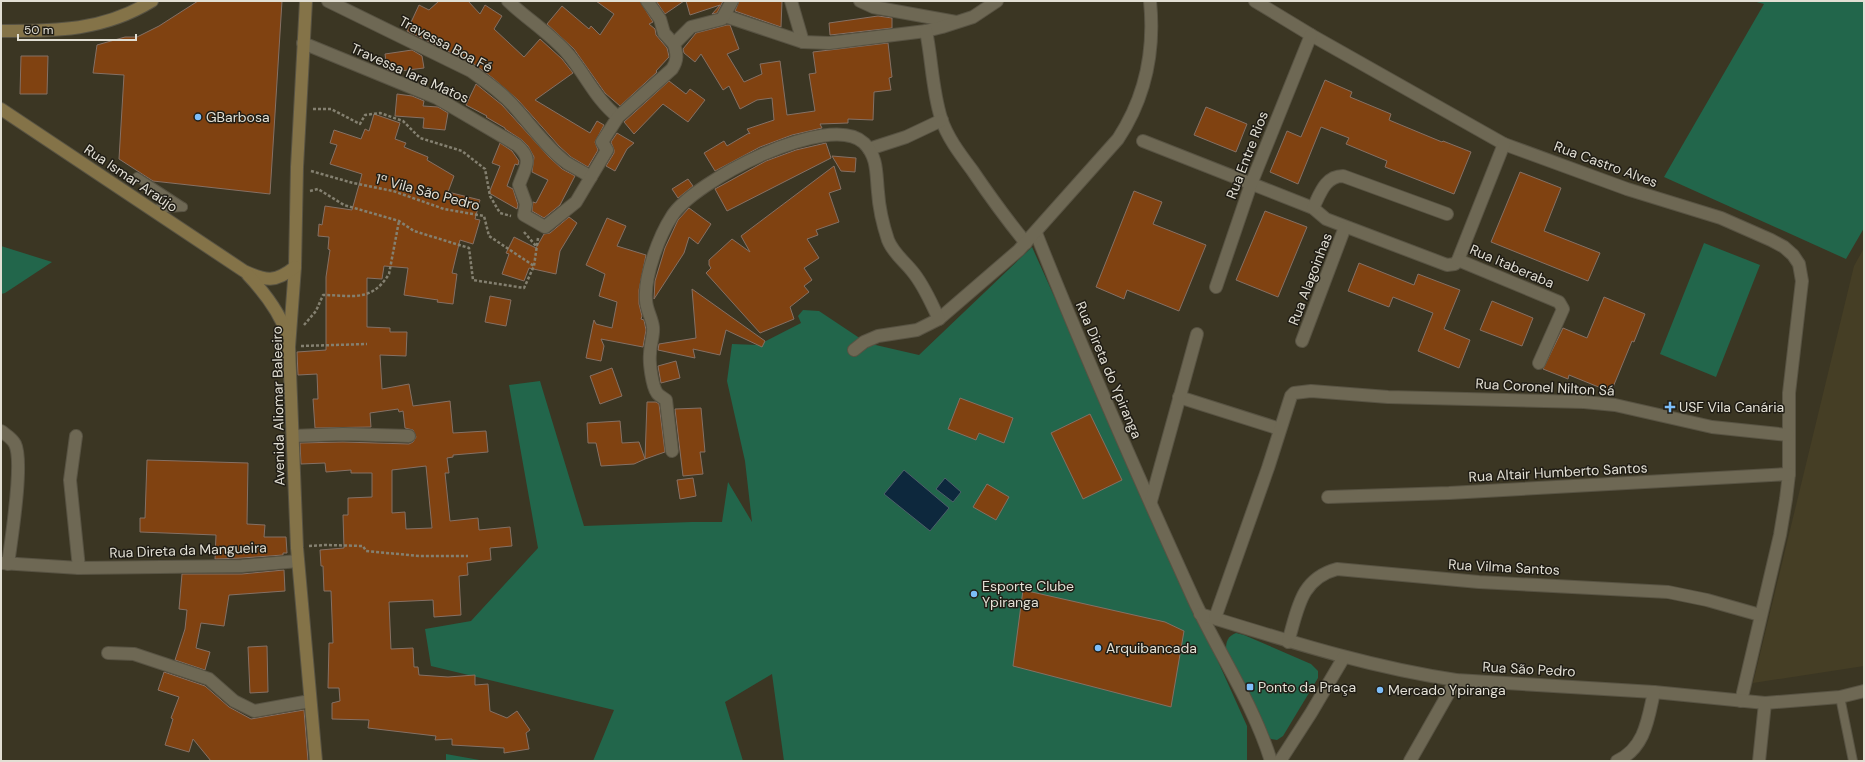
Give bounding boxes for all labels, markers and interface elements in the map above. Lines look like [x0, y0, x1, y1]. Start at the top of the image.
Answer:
street label: Travessa Boa Fé [396, 12, 496, 76]
scale bar [18, 16, 136, 42]
text: 50 m [24, 22, 53, 38]
street label: Travessa Iara Matos [348, 39, 472, 107]
place label: GBarbosa [206, 108, 270, 126]
street label: Rua Entre Rios [1222, 108, 1272, 202]
marker: GBarbosa [193, 112, 203, 122]
street label: Rua Castro Alves [1552, 137, 1660, 191]
street label: Rua Ismar Araújo [81, 140, 181, 216]
street label: 1ª Vila São Pedro [374, 169, 482, 215]
street label: Rua Alagoinhas [1284, 230, 1336, 328]
street label: Rua Itaberaba [1467, 240, 1557, 292]
street label: Rua Direta do Ypiranga [1072, 299, 1146, 441]
street label: Avenida Aliomar Baleeiro [268, 326, 288, 486]
street label: Rua Coronel Nilton Sá [1475, 374, 1615, 400]
place label: USF Vila Canária [1679, 398, 1784, 416]
marker: USF Vila Canária [1664, 401, 1676, 413]
street label: Rua Altair Humberto Santos [1468, 458, 1648, 486]
street label: Rua Direta da Mangueira [109, 538, 267, 562]
street label: Rua Vilma Santos [1448, 555, 1560, 579]
place label: Esporte Clube Ypiranga [982, 577, 1074, 611]
marker: Esporte Clube Ypiranga [969, 589, 979, 599]
place label: Arquibancada [1106, 639, 1197, 657]
marker: Arquibancada [1093, 643, 1103, 653]
street label: Rua São Pedro [1482, 658, 1576, 680]
place label: Ponto da Praça [1258, 678, 1356, 696]
place label: Mercado Ypiranga [1388, 681, 1506, 699]
marker: Ponto da Praça [1245, 682, 1255, 692]
marker: Mercado Ypiranga [1375, 685, 1385, 695]

